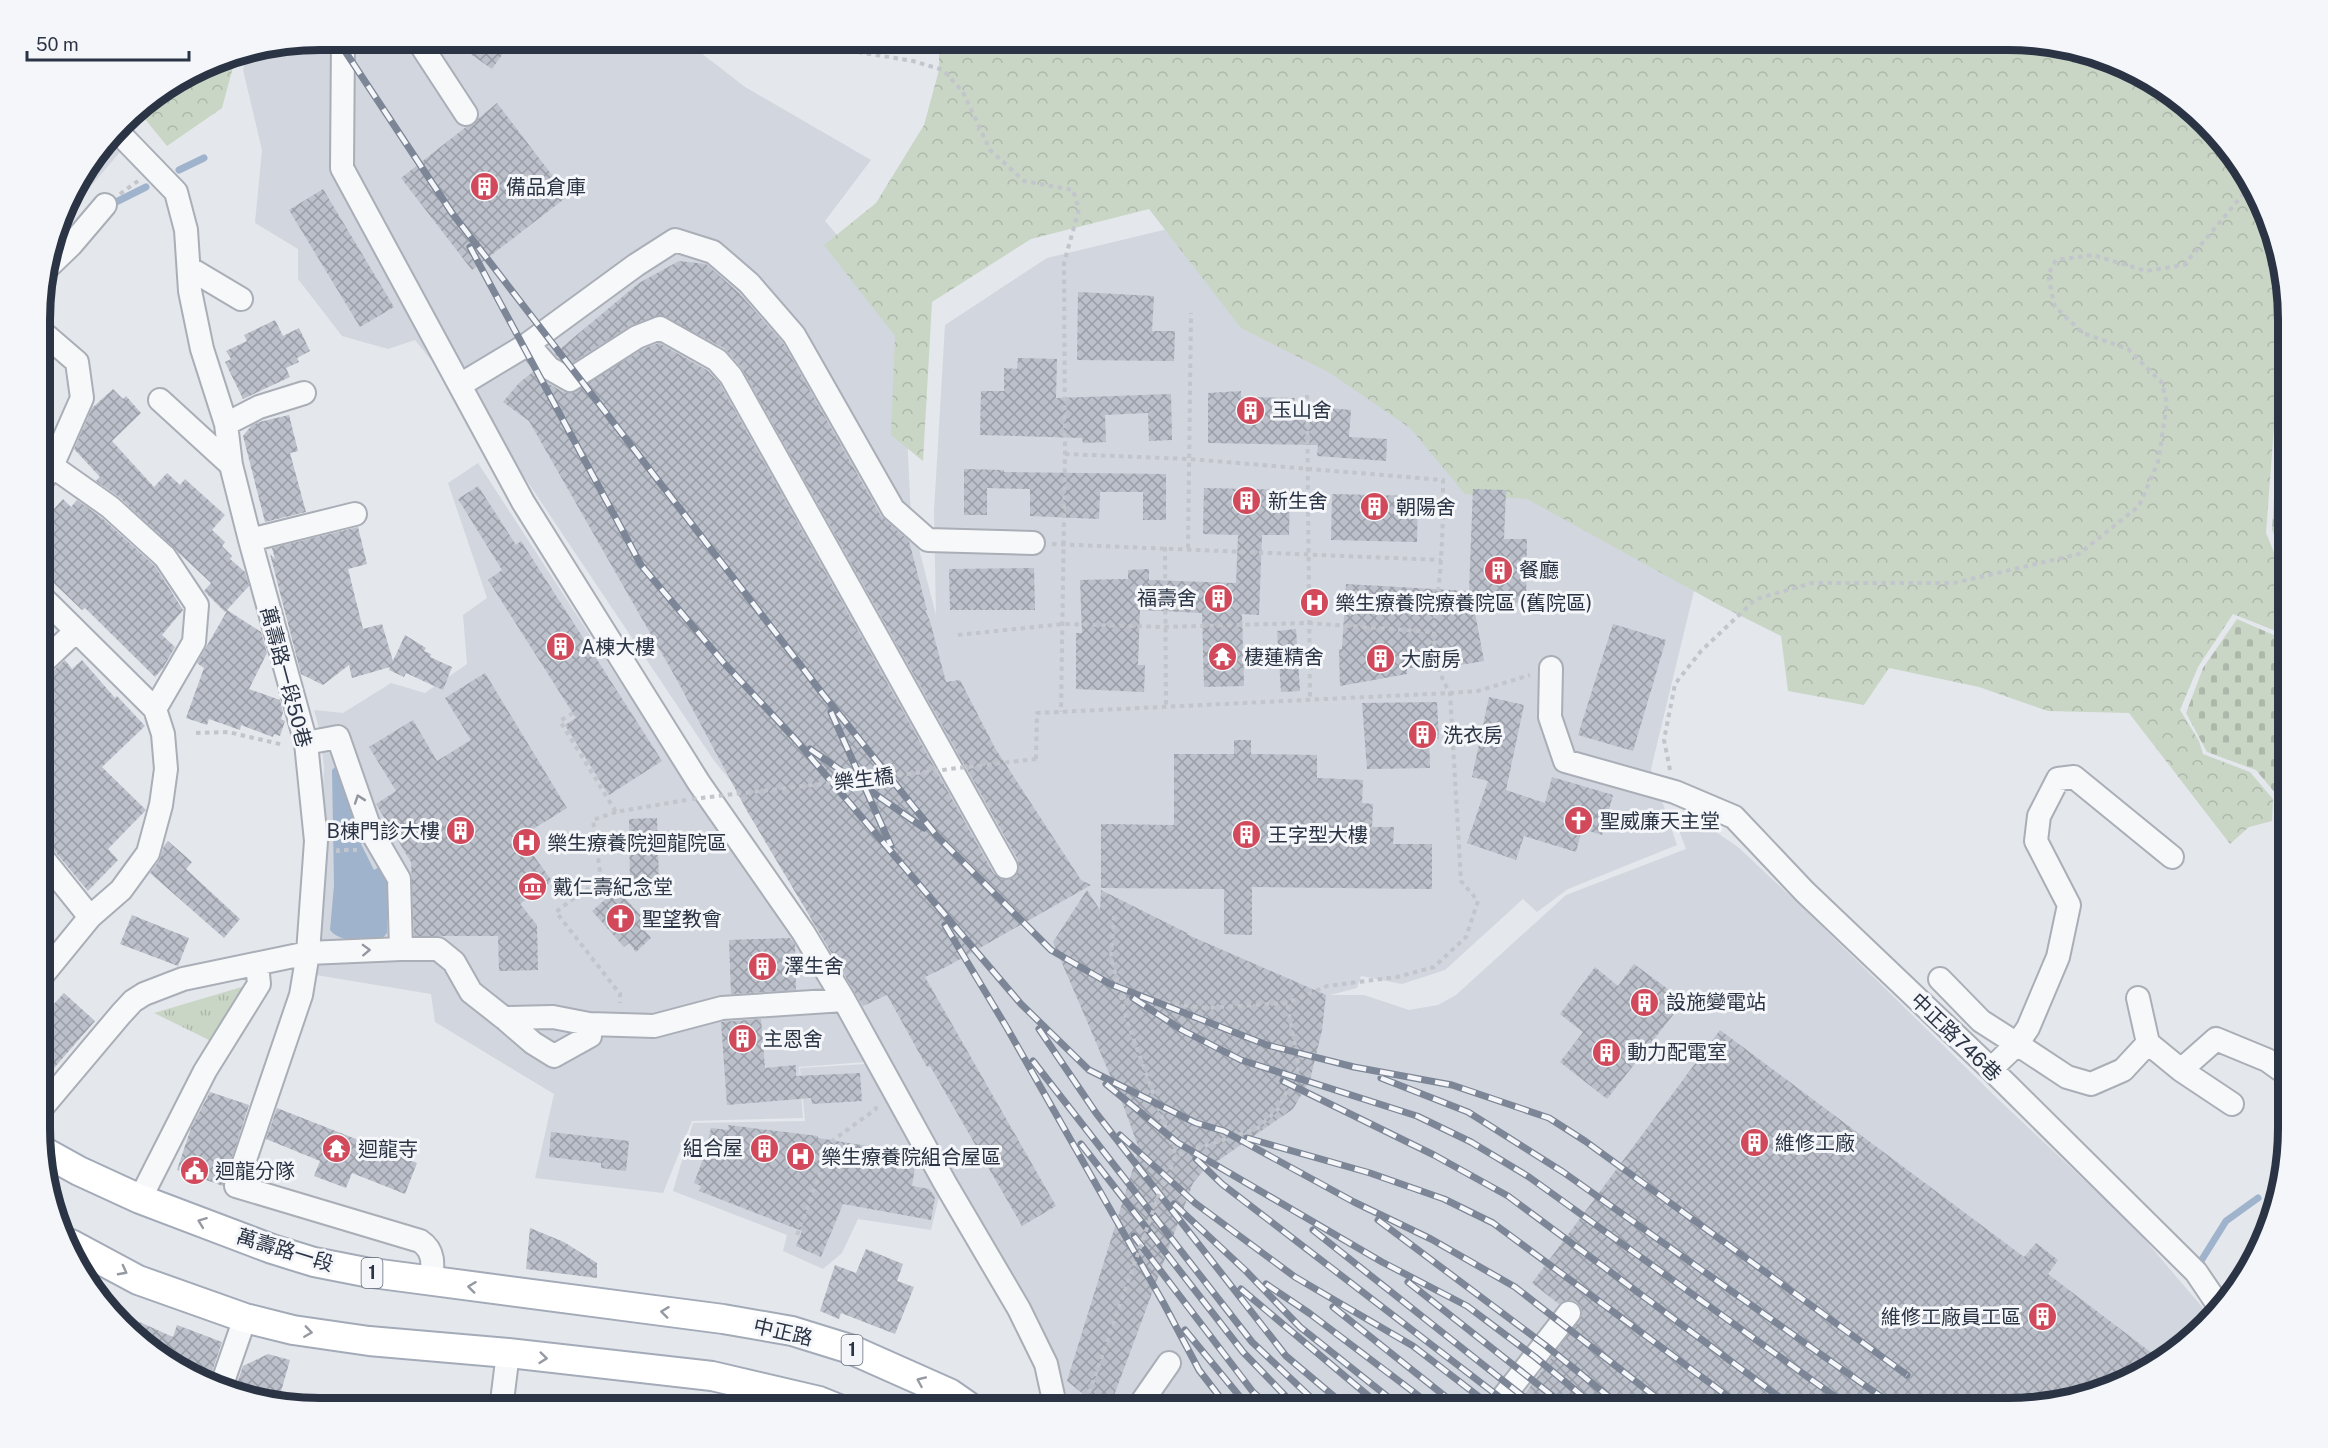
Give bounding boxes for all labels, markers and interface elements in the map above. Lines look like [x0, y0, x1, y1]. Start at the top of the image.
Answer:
scale bar [27, 24, 189, 62]
text: 50 m [36, 34, 79, 55]
building icon: 備品倉庫 [469, 171, 501, 203]
place label: 備品倉庫 [506, 175, 586, 199]
building icon: 玉山舍 [1235, 394, 1267, 426]
place label: 玉山舍 [1272, 398, 1332, 422]
building icon: 新生舍 [1231, 485, 1263, 517]
place label: 新生舍 [1268, 489, 1328, 513]
building icon: 朝陽舍 [1359, 491, 1391, 523]
place label: 朝陽舍 [1396, 495, 1456, 519]
building icon: 餐廳 [1482, 554, 1514, 586]
place label: 餐廳 [1519, 558, 1559, 582]
building icon: 福壽舍 [1202, 582, 1234, 614]
place label: 福壽舍 [1137, 586, 1197, 610]
hospital icon: 樂生療養院療養院區 (舊院區) [1298, 587, 1330, 619]
place label: 樂生療養院療養院區 (舊院區) [1335, 591, 1592, 615]
street label: 萬壽路一段50巷 [256, 604, 316, 750]
building icon: A棟大樓 [544, 631, 576, 663]
place label: A棟大樓 [581, 635, 655, 659]
temple icon: 棲蓮精舍 [1207, 641, 1239, 673]
building icon: 大廚房 [1364, 643, 1396, 675]
place label: 棲蓮精舍 [1244, 645, 1324, 669]
place label: 大廚房 [1401, 647, 1461, 671]
building icon: 洗衣房 [1406, 719, 1438, 751]
place label: 洗衣房 [1443, 723, 1503, 747]
street label: 樂生橋 [833, 763, 895, 795]
one-way arrow [354, 794, 367, 804]
church icon: 聖威廉天主堂 [1563, 805, 1595, 837]
place label: 聖威廉天主堂 [1600, 809, 1720, 833]
building icon: B棟門診大樓 [445, 815, 477, 847]
place label: B棟門診大樓 [327, 819, 440, 843]
building icon: 王字型大樓 [1231, 819, 1263, 851]
place label: 王字型大樓 [1268, 823, 1368, 847]
hospital icon: 樂生療養院迴龍院區 [510, 827, 542, 859]
place label: 樂生療養院迴龍院區 [547, 831, 727, 855]
museum icon: 戴仁壽紀念堂 [516, 871, 548, 903]
place label: 戴仁壽紀念堂 [553, 875, 673, 899]
church icon: 聖望教會 [605, 903, 637, 935]
place label: 聖望教會 [642, 907, 722, 931]
one-way arrow [362, 944, 371, 957]
building icon: 澤生舍 [747, 950, 779, 982]
place label: 澤生舍 [784, 954, 844, 978]
building icon: 設施變電站 [1629, 986, 1661, 1018]
street label: 中正路746巷 [1906, 988, 2006, 1086]
place label: 設施變電站 [1666, 990, 1766, 1014]
building icon: 主恩舍 [726, 1023, 758, 1055]
place label: 主恩舍 [763, 1027, 823, 1051]
building icon: 動力配電室 [1590, 1036, 1622, 1068]
place label: 動力配電室 [1627, 1040, 1727, 1064]
building icon: 維修工廠 [1738, 1127, 1770, 1159]
place label: 維修工廠 [1775, 1131, 1855, 1155]
building icon: 組合屋 [748, 1132, 780, 1164]
temple icon: 迴龍寺 [321, 1133, 353, 1165]
place label: 組合屋 [683, 1136, 743, 1160]
place label: 迴龍寺 [358, 1137, 418, 1161]
hospital icon: 樂生療養院組合屋區 [784, 1141, 816, 1173]
place label: 樂生療養院組合屋區 [821, 1145, 1001, 1169]
public building icon: 迴龍分隊 [178, 1155, 210, 1187]
place label: 迴龍分隊 [215, 1159, 295, 1183]
one-way arrow [197, 1217, 208, 1229]
street label: 萬壽路一段 [234, 1224, 336, 1276]
road number: 1 [362, 1258, 382, 1288]
one-way arrow [116, 1264, 127, 1276]
one-way arrow [467, 1281, 476, 1294]
building icon: 維修工廠員工區 [2026, 1301, 2058, 1333]
place label: 維修工廠員工區 [1881, 1305, 2021, 1329]
one-way arrow [661, 1306, 670, 1318]
street label: 中正路 [751, 1314, 815, 1350]
one-way arrow [303, 1325, 312, 1337]
road number: 1 [842, 1335, 862, 1365]
one-way arrow [538, 1351, 548, 1364]
one-way arrow [916, 1376, 927, 1388]

